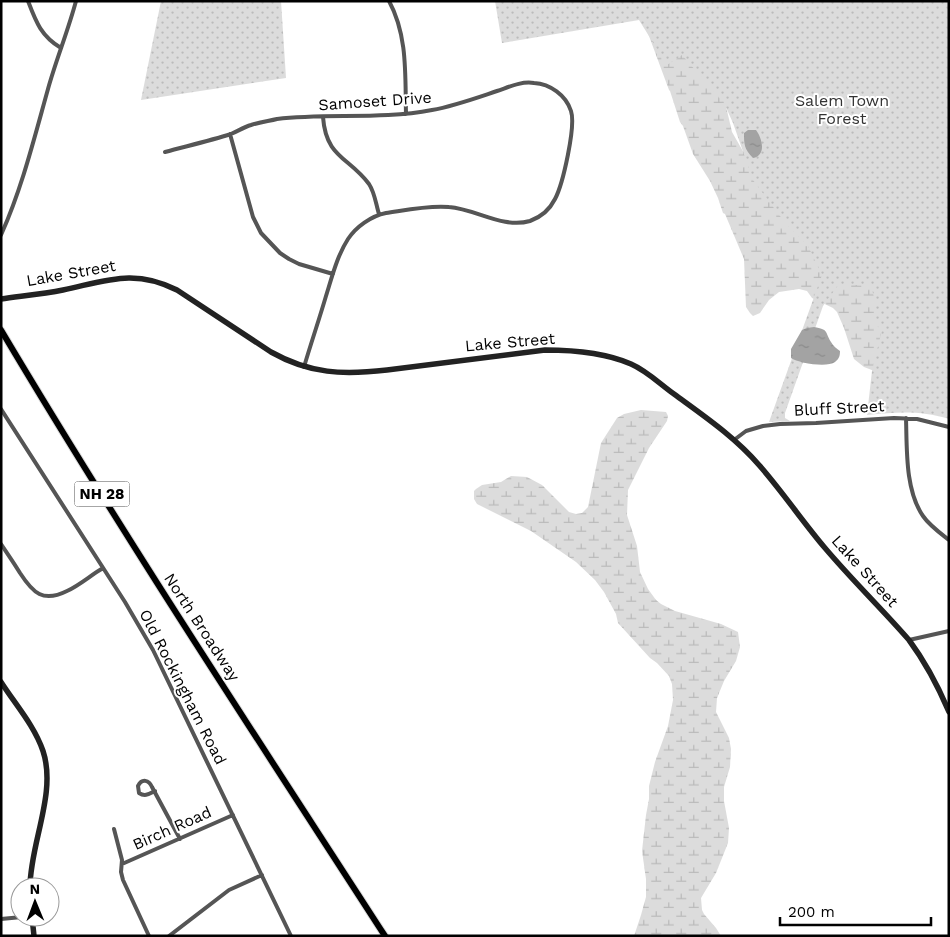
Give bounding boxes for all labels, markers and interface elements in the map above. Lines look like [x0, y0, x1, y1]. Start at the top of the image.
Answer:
street label: Samoset Drive [318, 88, 432, 114]
park label: Salem Town Forest [795, 91, 889, 128]
street label: Lake Street [25, 256, 117, 290]
street label: Lake Street [464, 329, 556, 355]
street label: Bluff Street [793, 396, 885, 420]
road number: NH 28 [74, 482, 130, 506]
street label: Lake Street [828, 531, 902, 611]
street label: North Broadway [160, 569, 244, 685]
street label: Old Rockingham Road [136, 606, 230, 768]
street label: Birch Road [130, 802, 214, 854]
north arrow [10, 877, 60, 927]
text: N [29, 881, 40, 897]
scale bar [780, 894, 931, 926]
text: 200 m [788, 903, 835, 921]

